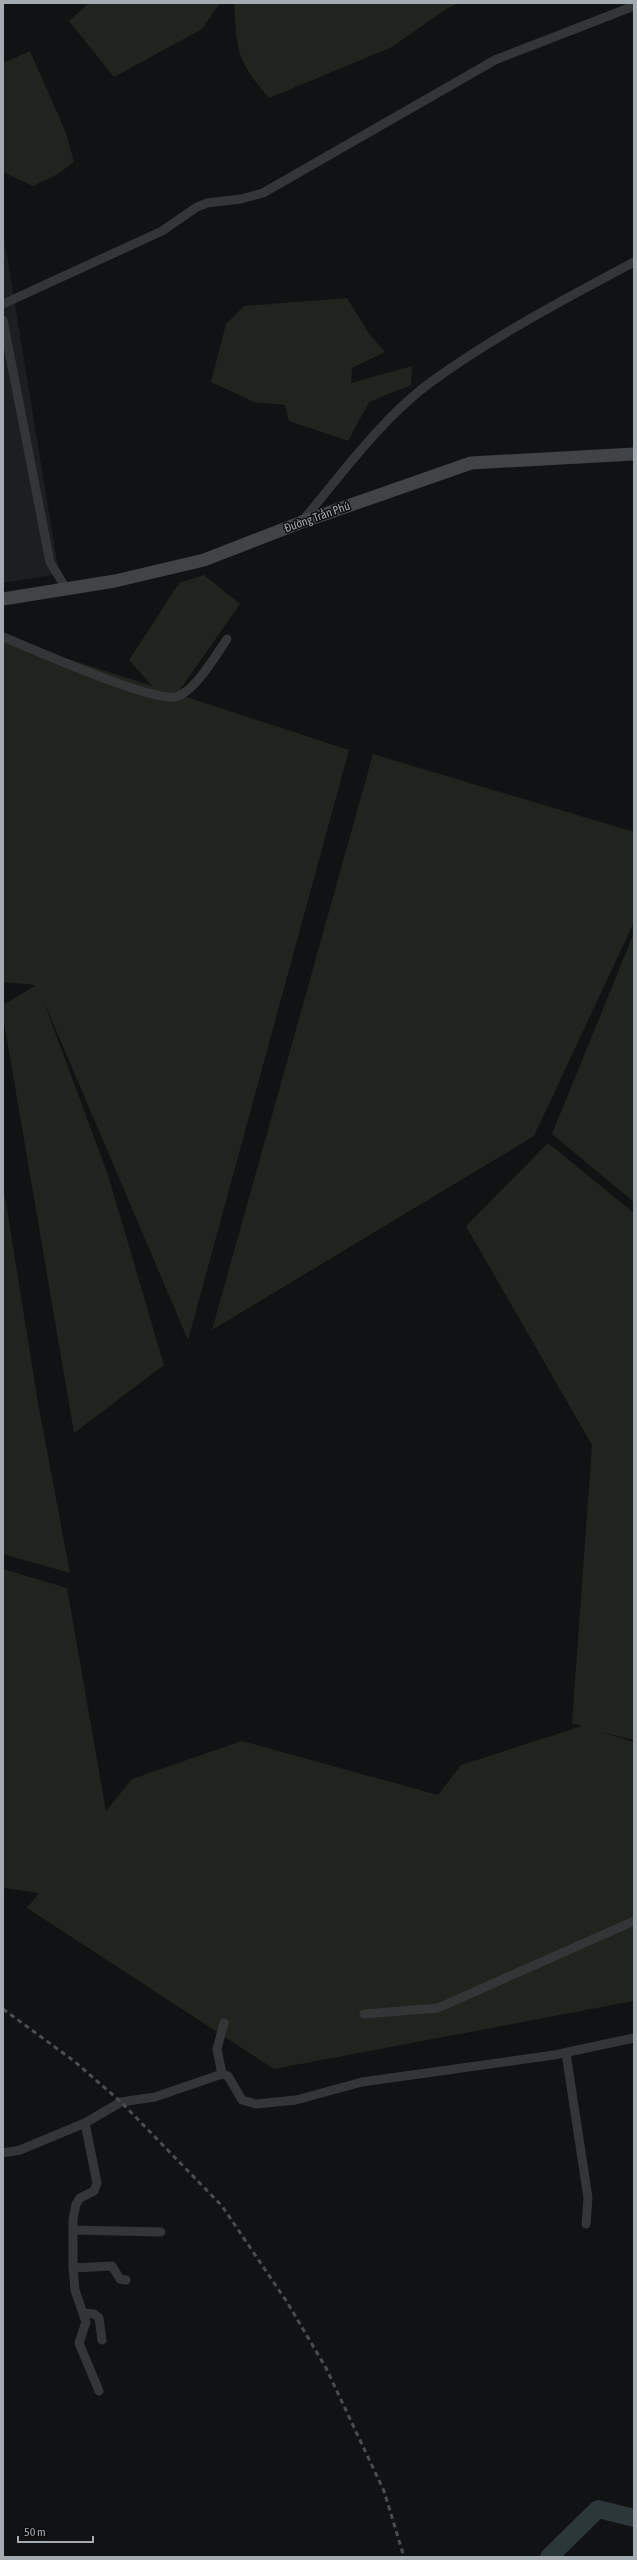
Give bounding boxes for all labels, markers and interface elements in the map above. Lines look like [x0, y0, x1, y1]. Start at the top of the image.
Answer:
street label: Đường Trần Phú [282, 499, 352, 535]
scale bar [18, 2518, 93, 2544]
text: 50 m [24, 2525, 46, 2539]

